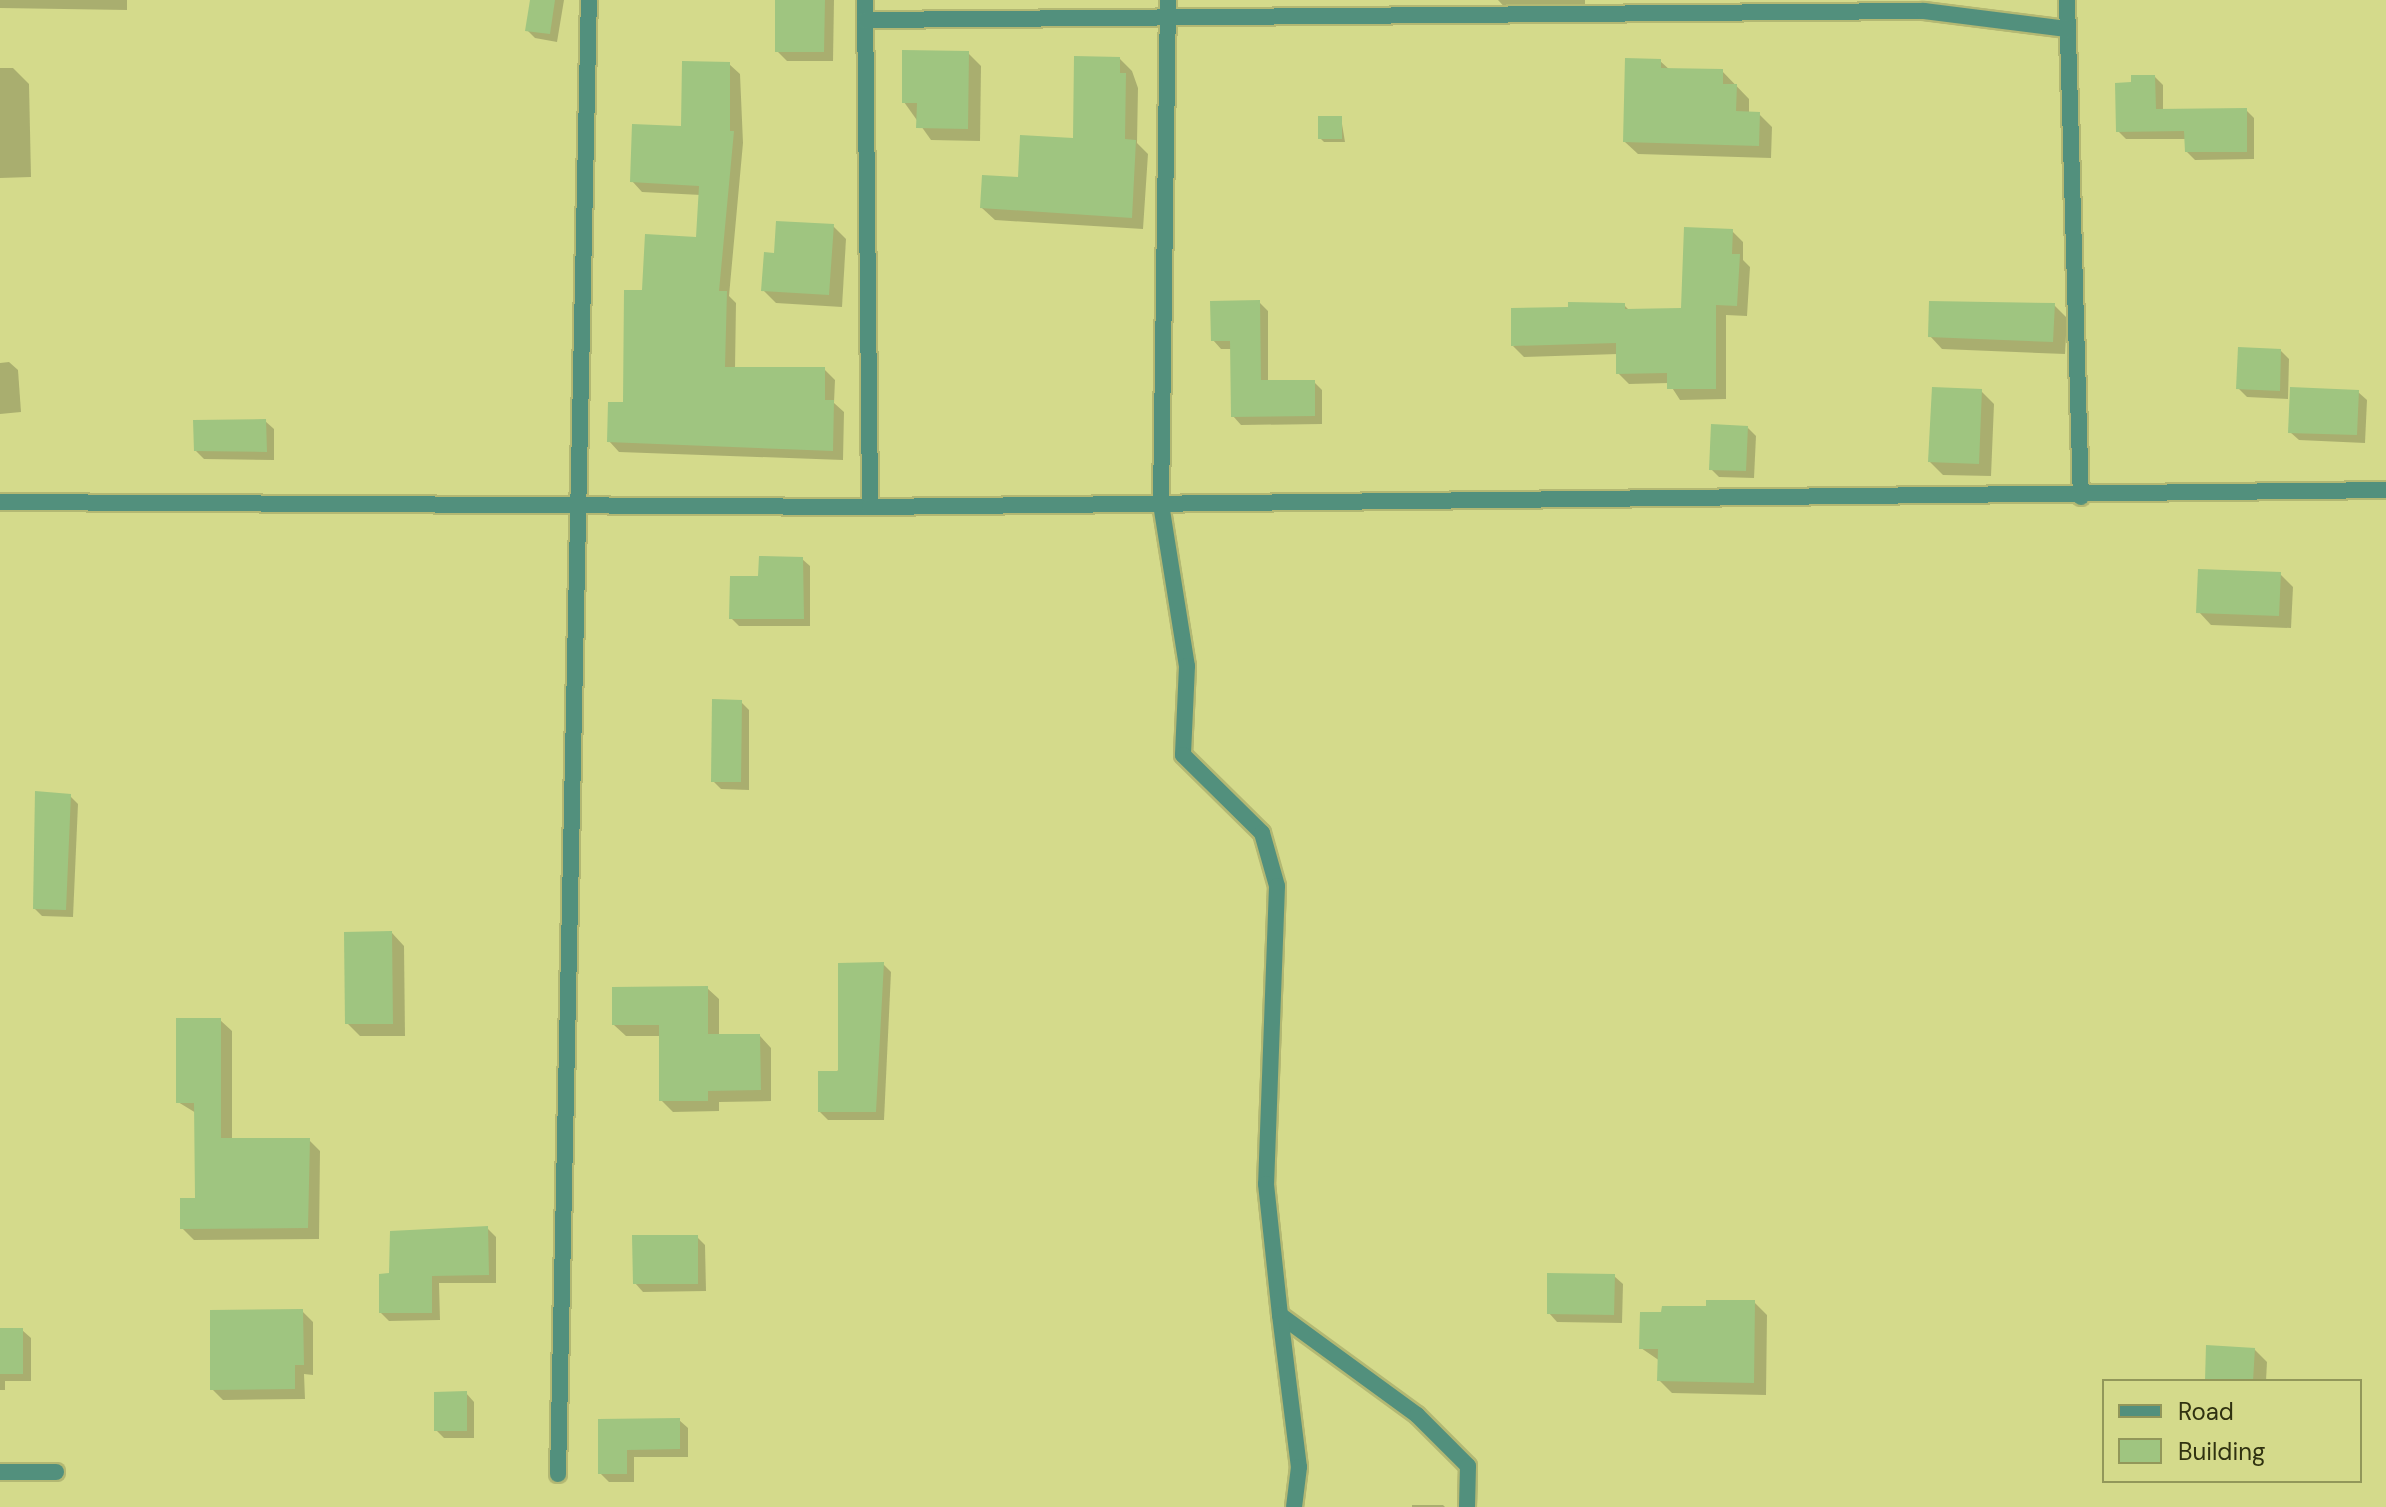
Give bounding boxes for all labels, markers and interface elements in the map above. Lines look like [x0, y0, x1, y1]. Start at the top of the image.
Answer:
legend [2102, 1379, 2362, 1483]
text: Road [2178, 1396, 2234, 1427]
text: Building [2178, 1436, 2265, 1467]

